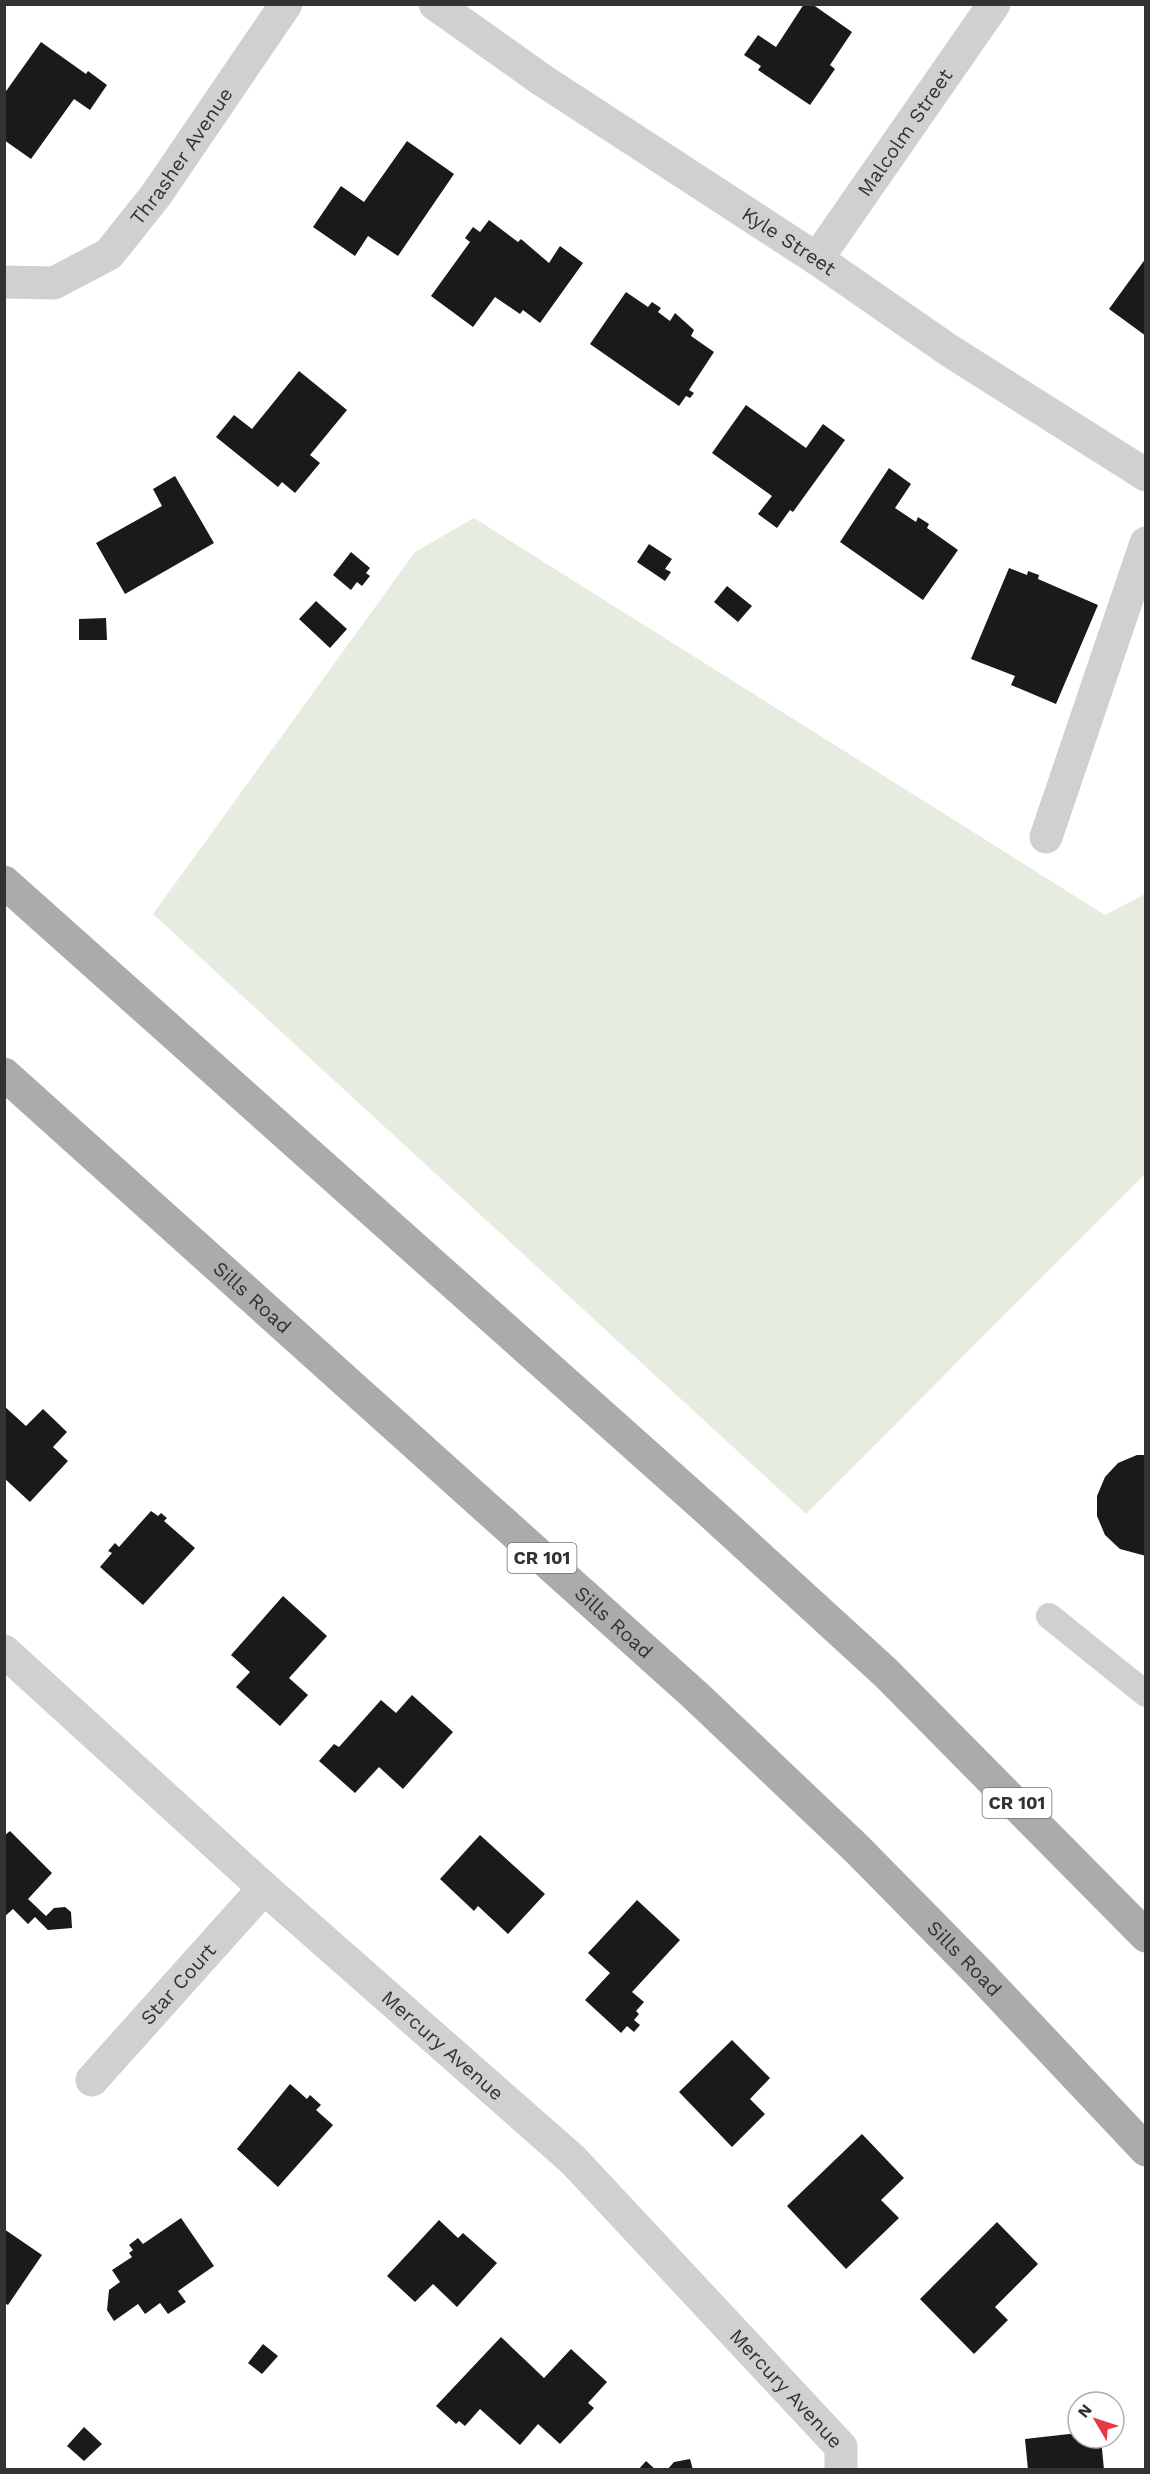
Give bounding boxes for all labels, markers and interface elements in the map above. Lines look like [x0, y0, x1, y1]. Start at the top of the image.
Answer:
street label: Malcolm Street [852, 64, 958, 201]
street label: Thrasher Avenue [125, 83, 238, 230]
street label: Kyle Street [738, 201, 841, 281]
street label: Sills Road [208, 1256, 296, 1338]
road number: CR 101 [508, 1543, 576, 1573]
street label: Sills Road [570, 1581, 658, 1663]
road number: CR 101 [982, 1788, 1052, 1818]
street label: Sills Road [922, 1916, 1007, 2001]
street label: Star Court [135, 1938, 221, 2030]
street label: Mercury Avenue [377, 1985, 509, 2105]
street label: Mercury Avenue [725, 2324, 848, 2453]
north arrow [1066, 2390, 1126, 2450]
text: N [1074, 2400, 1096, 2421]

